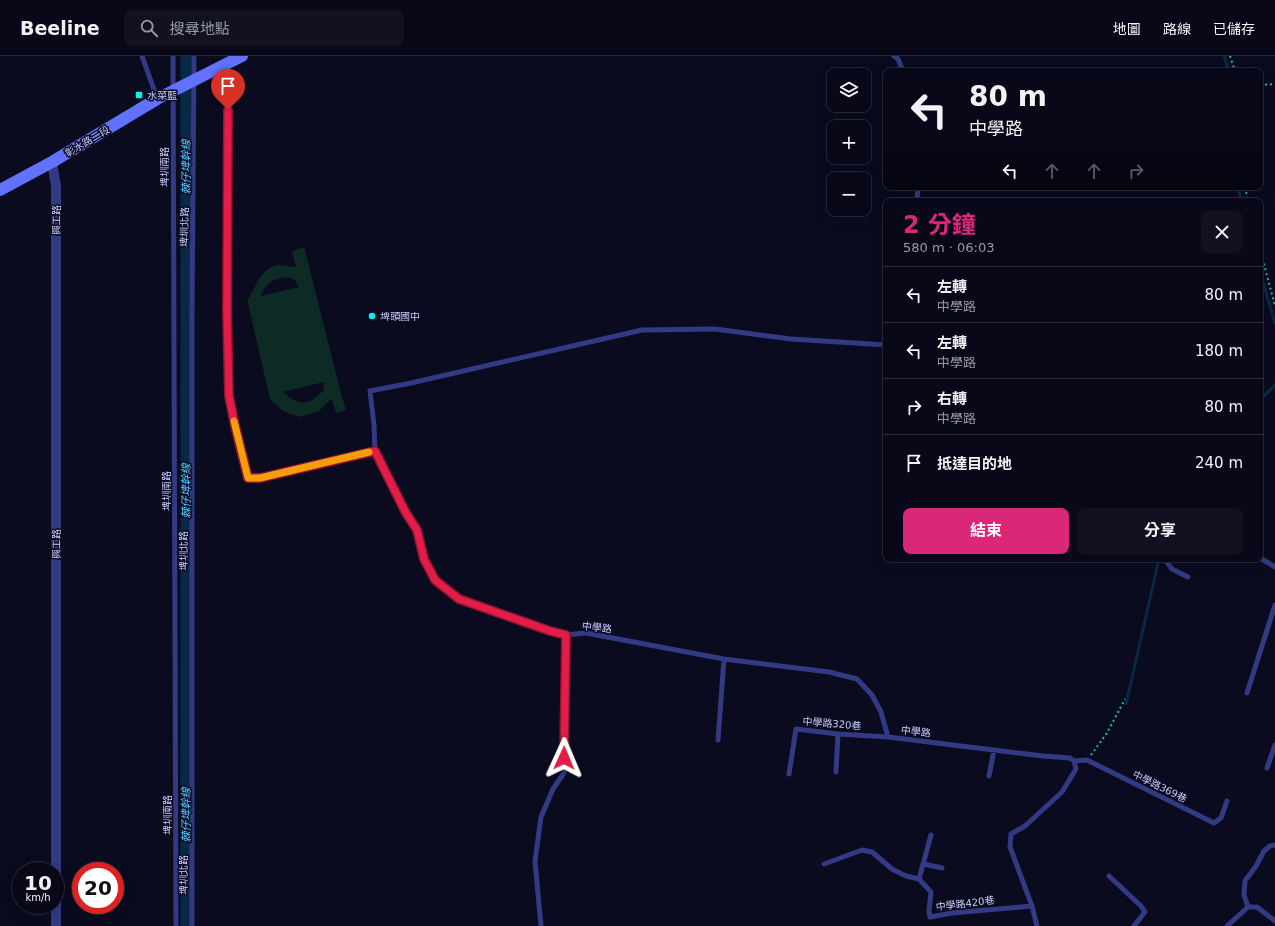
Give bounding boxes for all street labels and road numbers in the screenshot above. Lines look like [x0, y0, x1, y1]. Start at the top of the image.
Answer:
street label: 彰水路二段 [63, 124, 112, 159]
street label: 埤圳南路 [159, 147, 170, 187]
street label: 興工路 [51, 205, 62, 235]
street label: 埤圳北路 [179, 207, 190, 247]
street label: 埤圳南路 [161, 471, 172, 511]
street label: 興工路 [51, 529, 62, 559]
street label: 埤圳北路 [178, 531, 189, 571]
street label: 中學路 [581, 620, 612, 635]
street label: 中學路320巷 [802, 715, 862, 732]
street label: 中學路 [900, 724, 931, 739]
street label: 中學路369巷 [1131, 769, 1189, 804]
street label: 埤圳南路 [162, 795, 173, 835]
street label: 埤圳北路 [178, 855, 189, 895]
street label: 中學路420巷 [935, 894, 995, 913]

